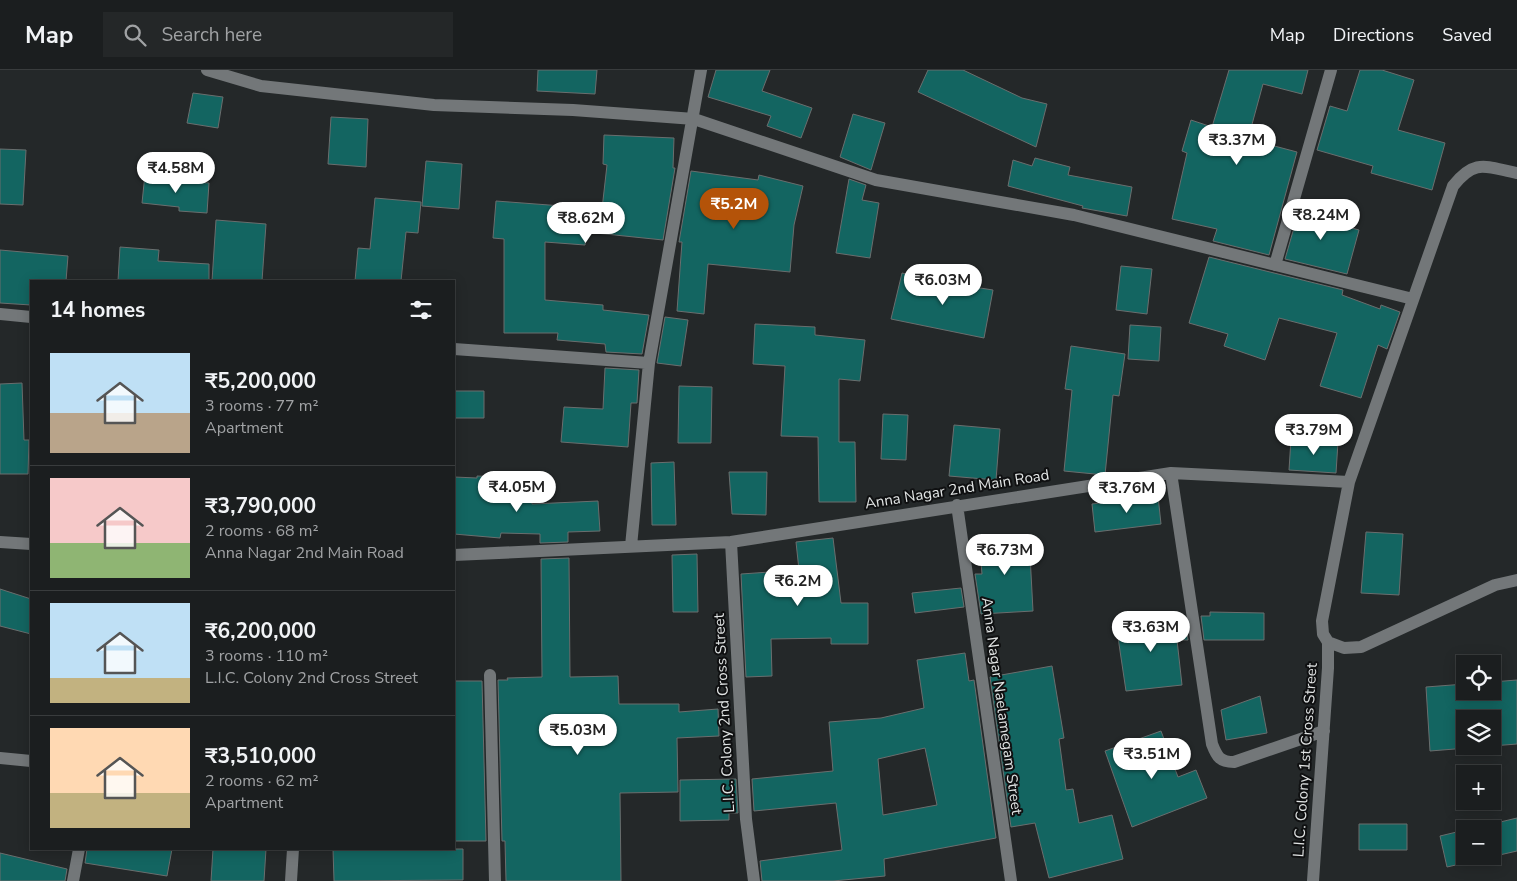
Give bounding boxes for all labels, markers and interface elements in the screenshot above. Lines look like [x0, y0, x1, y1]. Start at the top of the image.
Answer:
search box [103, 12, 453, 57]
text: Map [25, 19, 73, 51]
icon: search [121, 21, 149, 49]
text: Search here [161, 22, 262, 48]
text: Map [1270, 23, 1305, 47]
text: Directions [1333, 23, 1414, 47]
text: Saved [1442, 23, 1492, 47]
pin: ₹3.37M [1196, 124, 1278, 166]
text: ₹3.37M [1209, 129, 1265, 151]
pin: ₹4.58M [135, 152, 217, 194]
text: ₹4.58M [148, 157, 204, 179]
pin: ₹5.2M [699, 188, 769, 230]
text: ₹5.2M [711, 193, 757, 215]
pin: ₹8.24M [1280, 198, 1362, 241]
pin: ₹8.62M [545, 202, 627, 244]
text: ₹8.24M [1293, 204, 1349, 226]
text: ₹8.62M [558, 207, 614, 229]
pin: ₹6.03M [902, 264, 984, 306]
text: ₹6.03M [915, 269, 971, 291]
text: 14 homes [50, 296, 145, 324]
icon: filters [407, 296, 435, 324]
text: ₹5,200,000 [205, 367, 316, 395]
icon: home [90, 373, 150, 433]
text: 3 rooms · 77 m² [205, 395, 318, 417]
pin: ₹3.79M [1273, 414, 1355, 456]
text: Apartment [205, 417, 283, 439]
text: ₹3.79M [1286, 419, 1342, 441]
street label: Anna Nagar 2nd Main Road [863, 465, 1051, 513]
pin: ₹4.05M [476, 470, 558, 513]
pin: ₹3.76M [1086, 472, 1168, 514]
text: ₹4.05M [489, 476, 545, 498]
text: ₹3.76M [1099, 477, 1155, 499]
text: ₹3,790,000 [205, 492, 316, 520]
icon: home [90, 498, 150, 558]
text: 2 rooms · 68 m² [205, 520, 318, 542]
pin: ₹6.73M [964, 534, 1046, 576]
text: ₹6.73M [977, 539, 1033, 561]
text: Anna Nagar 2nd Main Road [205, 542, 404, 564]
pin: ₹6.2M [763, 564, 833, 607]
text: ₹6.2M [775, 570, 821, 592]
street label: Anna Nagar Naelamegam Street [977, 596, 1027, 817]
pin: ₹3.63M [1110, 610, 1192, 653]
street label: L.I.C. Colony 2nd Cross Street [709, 612, 739, 813]
text: ₹3.63M [1123, 616, 1179, 638]
text: ₹6,200,000 [205, 617, 316, 645]
icon: home [90, 623, 150, 683]
text: 3 rooms · 110 m² [205, 645, 328, 667]
map controls [1456, 655, 1501, 865]
button: locate [1456, 655, 1501, 700]
street label: L.I.C. Colony 1st Cross Street [1288, 661, 1322, 858]
text: L.I.C. Colony 2nd Cross Street [205, 667, 418, 689]
button: layers [1456, 710, 1501, 755]
pin: ₹5.03M [537, 714, 619, 756]
text: ₹5.03M [550, 719, 606, 741]
pin: ₹3.51M [1111, 738, 1193, 780]
text: ₹3,510,000 [205, 742, 316, 770]
text: ₹3.51M [1124, 743, 1180, 765]
icon: home [90, 748, 150, 808]
button: + [1456, 765, 1501, 810]
text: 2 rooms · 62 m² [205, 770, 318, 792]
text: Apartment [205, 792, 283, 814]
button: − [1456, 820, 1501, 865]

